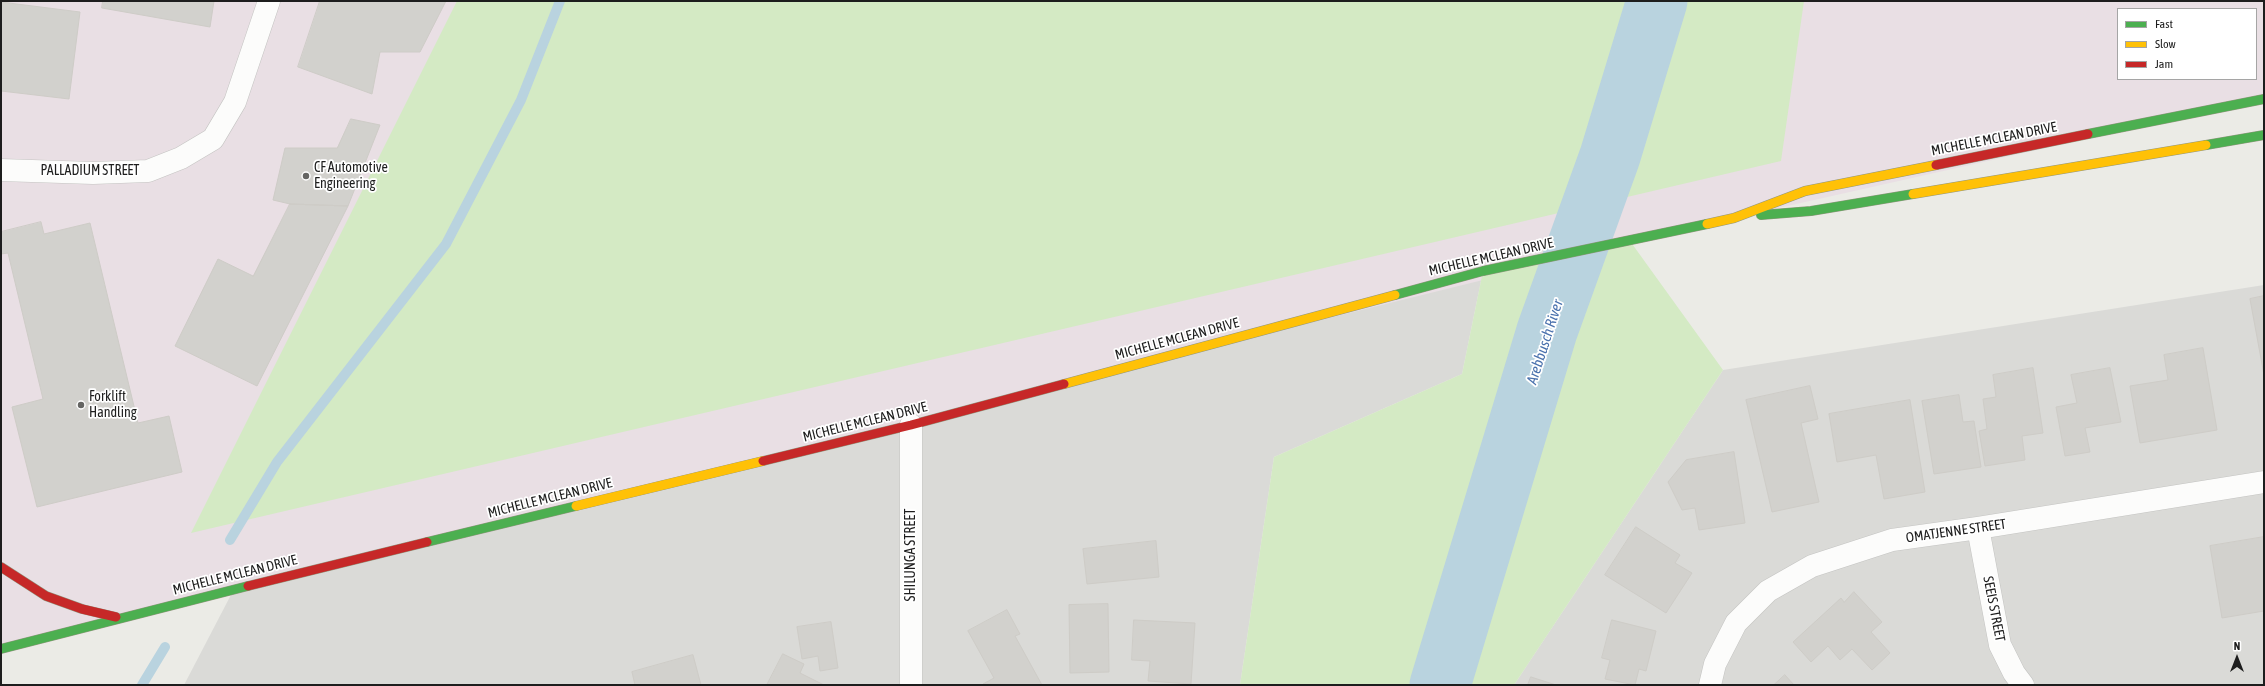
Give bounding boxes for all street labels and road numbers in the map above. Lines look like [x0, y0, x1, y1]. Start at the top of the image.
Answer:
street label: MICHELLE MCLEAN DRIVE [1930, 119, 2058, 159]
street label: PALLADIUM STREET [41, 163, 139, 179]
street label: MICHELLE MCLEAN DRIVE [1427, 234, 1555, 280]
street label: MICHELLE MCLEAN DRIVE [1113, 314, 1241, 364]
street label: MICHELLE MCLEAN DRIVE [801, 398, 929, 446]
street label: MICHELLE MCLEAN DRIVE [486, 474, 614, 522]
street label: SHILUNGA STREET [903, 509, 919, 601]
street label: OMATJENNE STREET [1905, 516, 2007, 546]
street label: MICHELLE MCLEAN DRIVE [171, 551, 299, 599]
street label: SEEIS STREET [1979, 575, 2009, 643]

